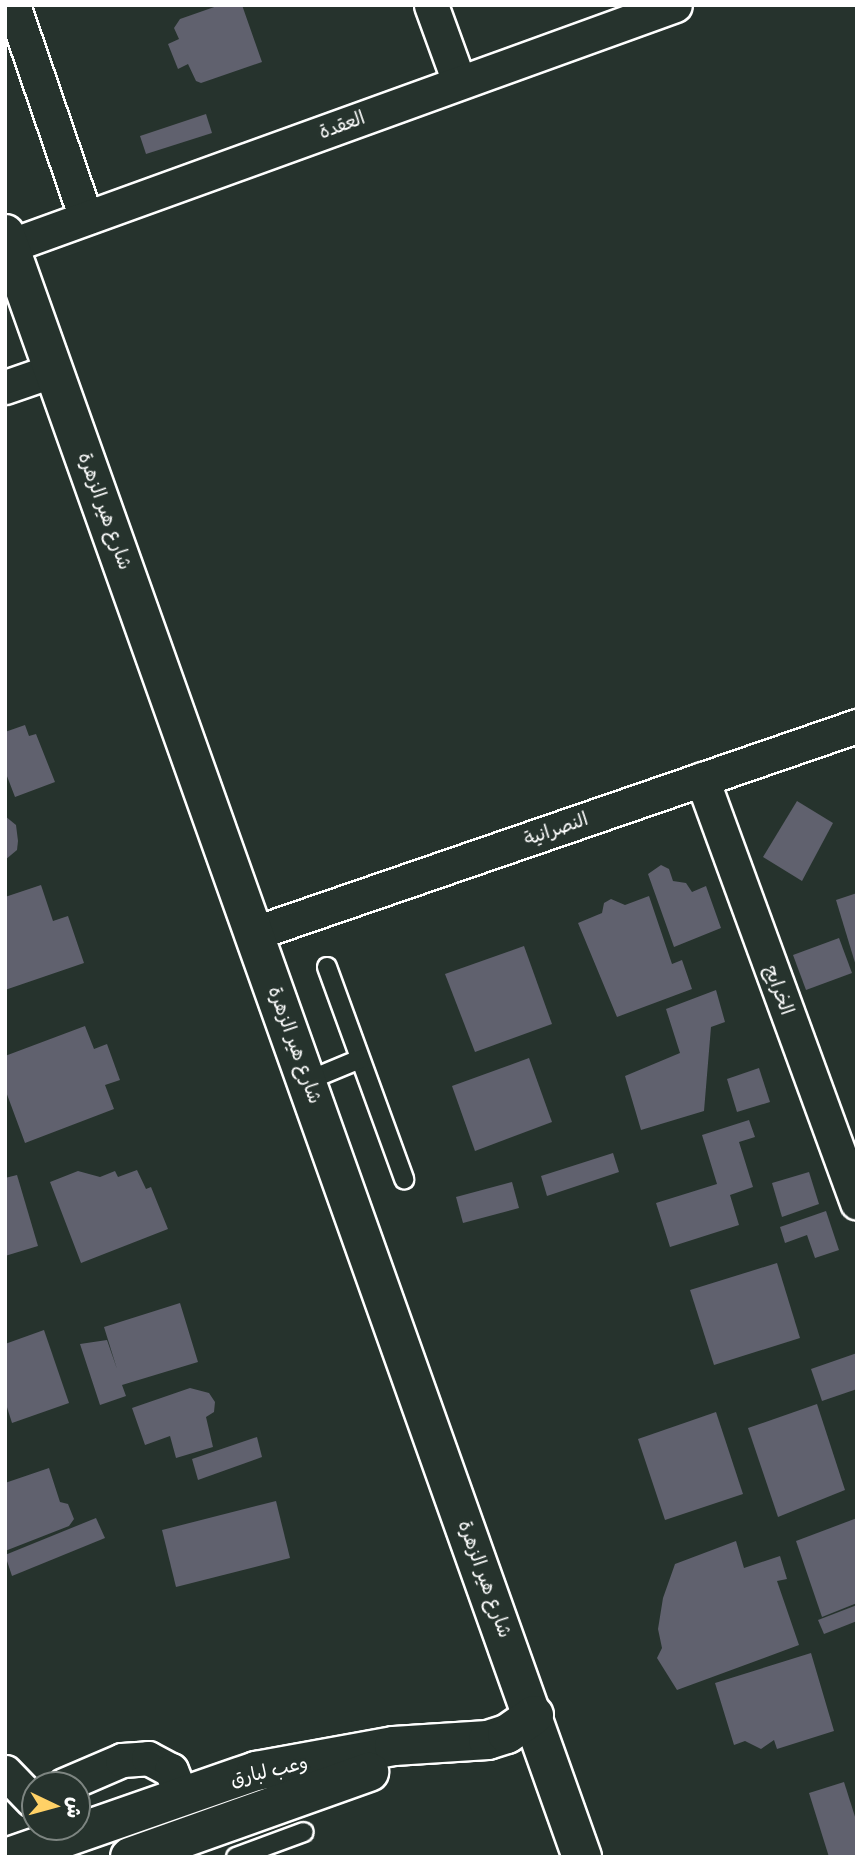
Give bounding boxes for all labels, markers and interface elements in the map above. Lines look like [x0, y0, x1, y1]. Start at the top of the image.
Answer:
street label: العقدة [316, 106, 368, 144]
street label: شارع هير الزهرة [73, 449, 137, 573]
street label: النصرانية [521, 807, 591, 851]
street label: الخرايج [759, 962, 799, 1018]
street label: شارع هير الزهرة [263, 983, 327, 1107]
street label: شارع هير الزهرة [453, 1517, 517, 1641]
street label: وعب لبارق [228, 1751, 310, 1791]
north arrow [21, 1771, 91, 1841]
text: ش [62, 1796, 88, 1819]

